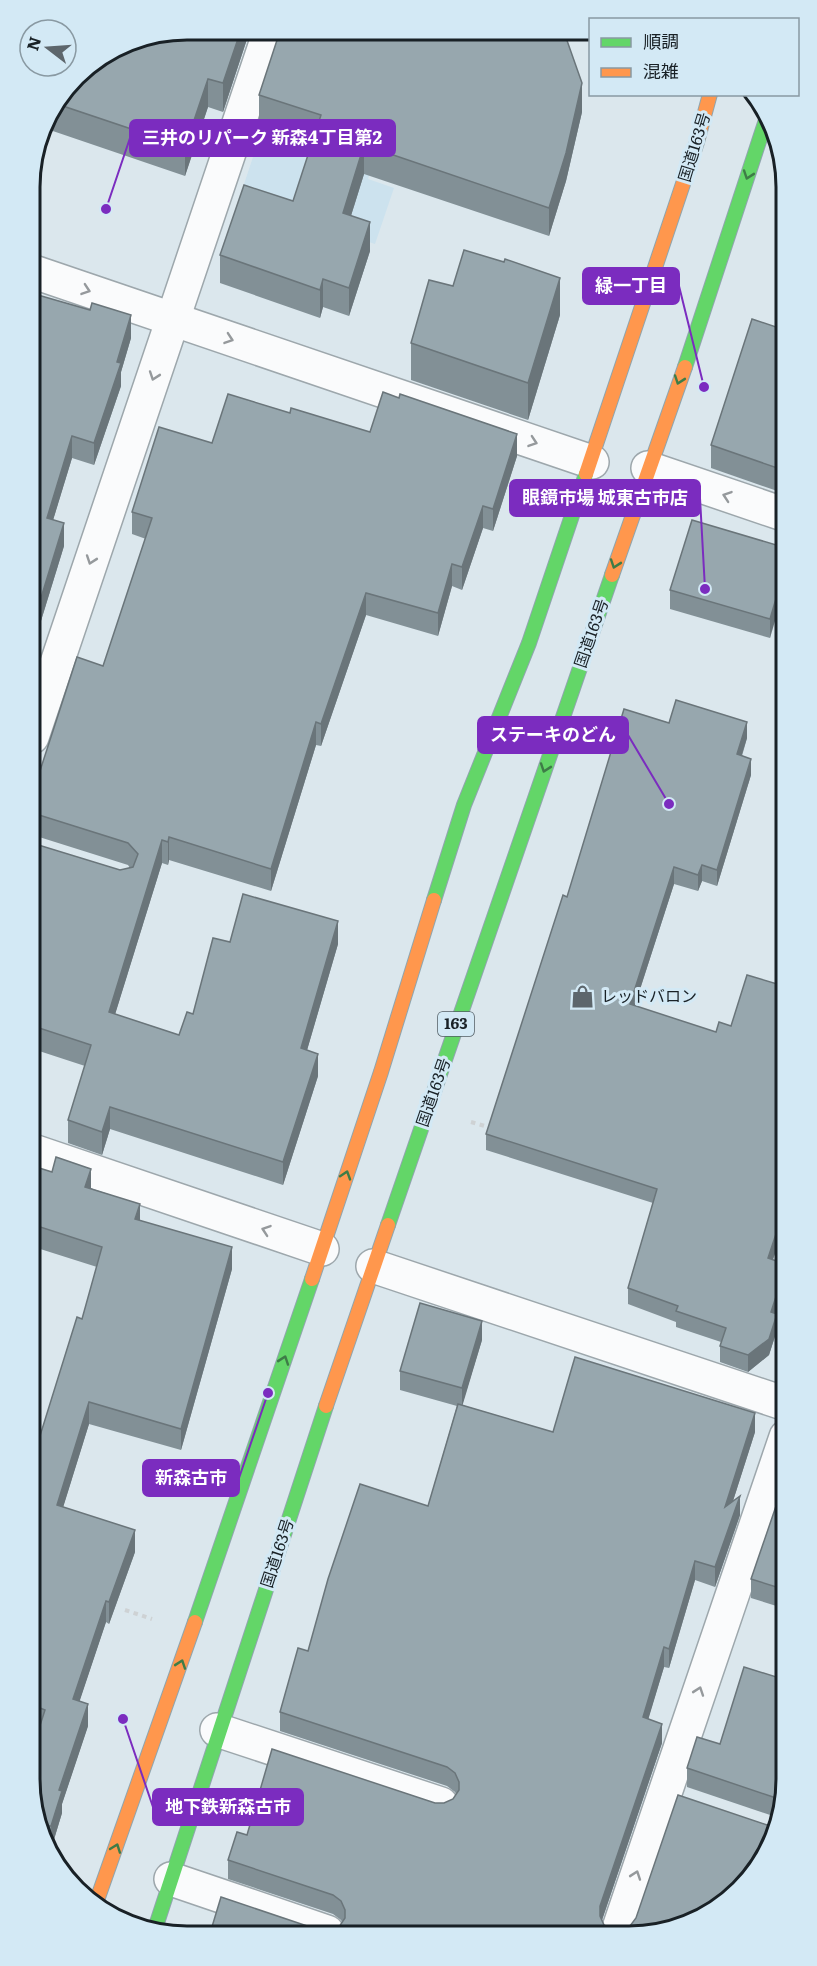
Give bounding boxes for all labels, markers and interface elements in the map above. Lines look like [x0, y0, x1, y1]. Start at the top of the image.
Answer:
north arrow [18, 18, 78, 78]
legend [589, 18, 799, 96]
text: 順調 [643, 27, 679, 54]
text: N [19, 33, 46, 53]
text: 混雑 [643, 57, 679, 84]
street label: 国道163号 [671, 109, 715, 185]
callout: 三井のリパーク 新森4丁目第2 [130, 120, 395, 156]
text: 三井のリパーク 新森4丁目第2 [142, 123, 382, 150]
one-way arrow [743, 169, 756, 180]
callout: 緑一丁目 [583, 268, 679, 304]
text: 緑一丁目 [595, 271, 667, 298]
one-way arrow [80, 282, 91, 295]
one-way arrow [223, 332, 234, 344]
one-way arrow [149, 370, 162, 380]
one-way arrow [673, 374, 686, 385]
one-way arrow [527, 435, 538, 447]
callout: 眼鏡市場 城東古市店 [510, 480, 700, 516]
text: 眼鏡市場 城東古市店 [522, 483, 688, 510]
one-way arrow [722, 490, 733, 503]
one-way arrow [86, 554, 99, 565]
one-way arrow [610, 558, 623, 569]
street label: 国道163号 [567, 595, 613, 671]
callout: ステーキのどん [478, 717, 628, 753]
text: ステーキのどん [490, 720, 616, 747]
one-way arrow [539, 762, 552, 773]
shop icon: レッドバロン [570, 983, 596, 1009]
place label: レッドバロン [601, 983, 697, 1007]
road number: 163 [438, 1012, 474, 1036]
street label: 国道163号 [409, 1054, 455, 1130]
one-way arrow [339, 1170, 352, 1181]
one-way arrow [261, 1225, 272, 1237]
one-way arrow [277, 1355, 289, 1366]
callout: 新森古市 [143, 1460, 239, 1496]
text: 新森古市 [155, 1463, 227, 1490]
street label: 国道163号 [254, 1515, 299, 1591]
one-way arrow [174, 1659, 186, 1670]
one-way arrow [691, 1686, 704, 1697]
callout: 地下鉄新森古市 [153, 1789, 303, 1825]
text: 地下鉄新森古市 [165, 1792, 291, 1819]
one-way arrow [109, 1843, 121, 1854]
one-way arrow [629, 1871, 642, 1881]

